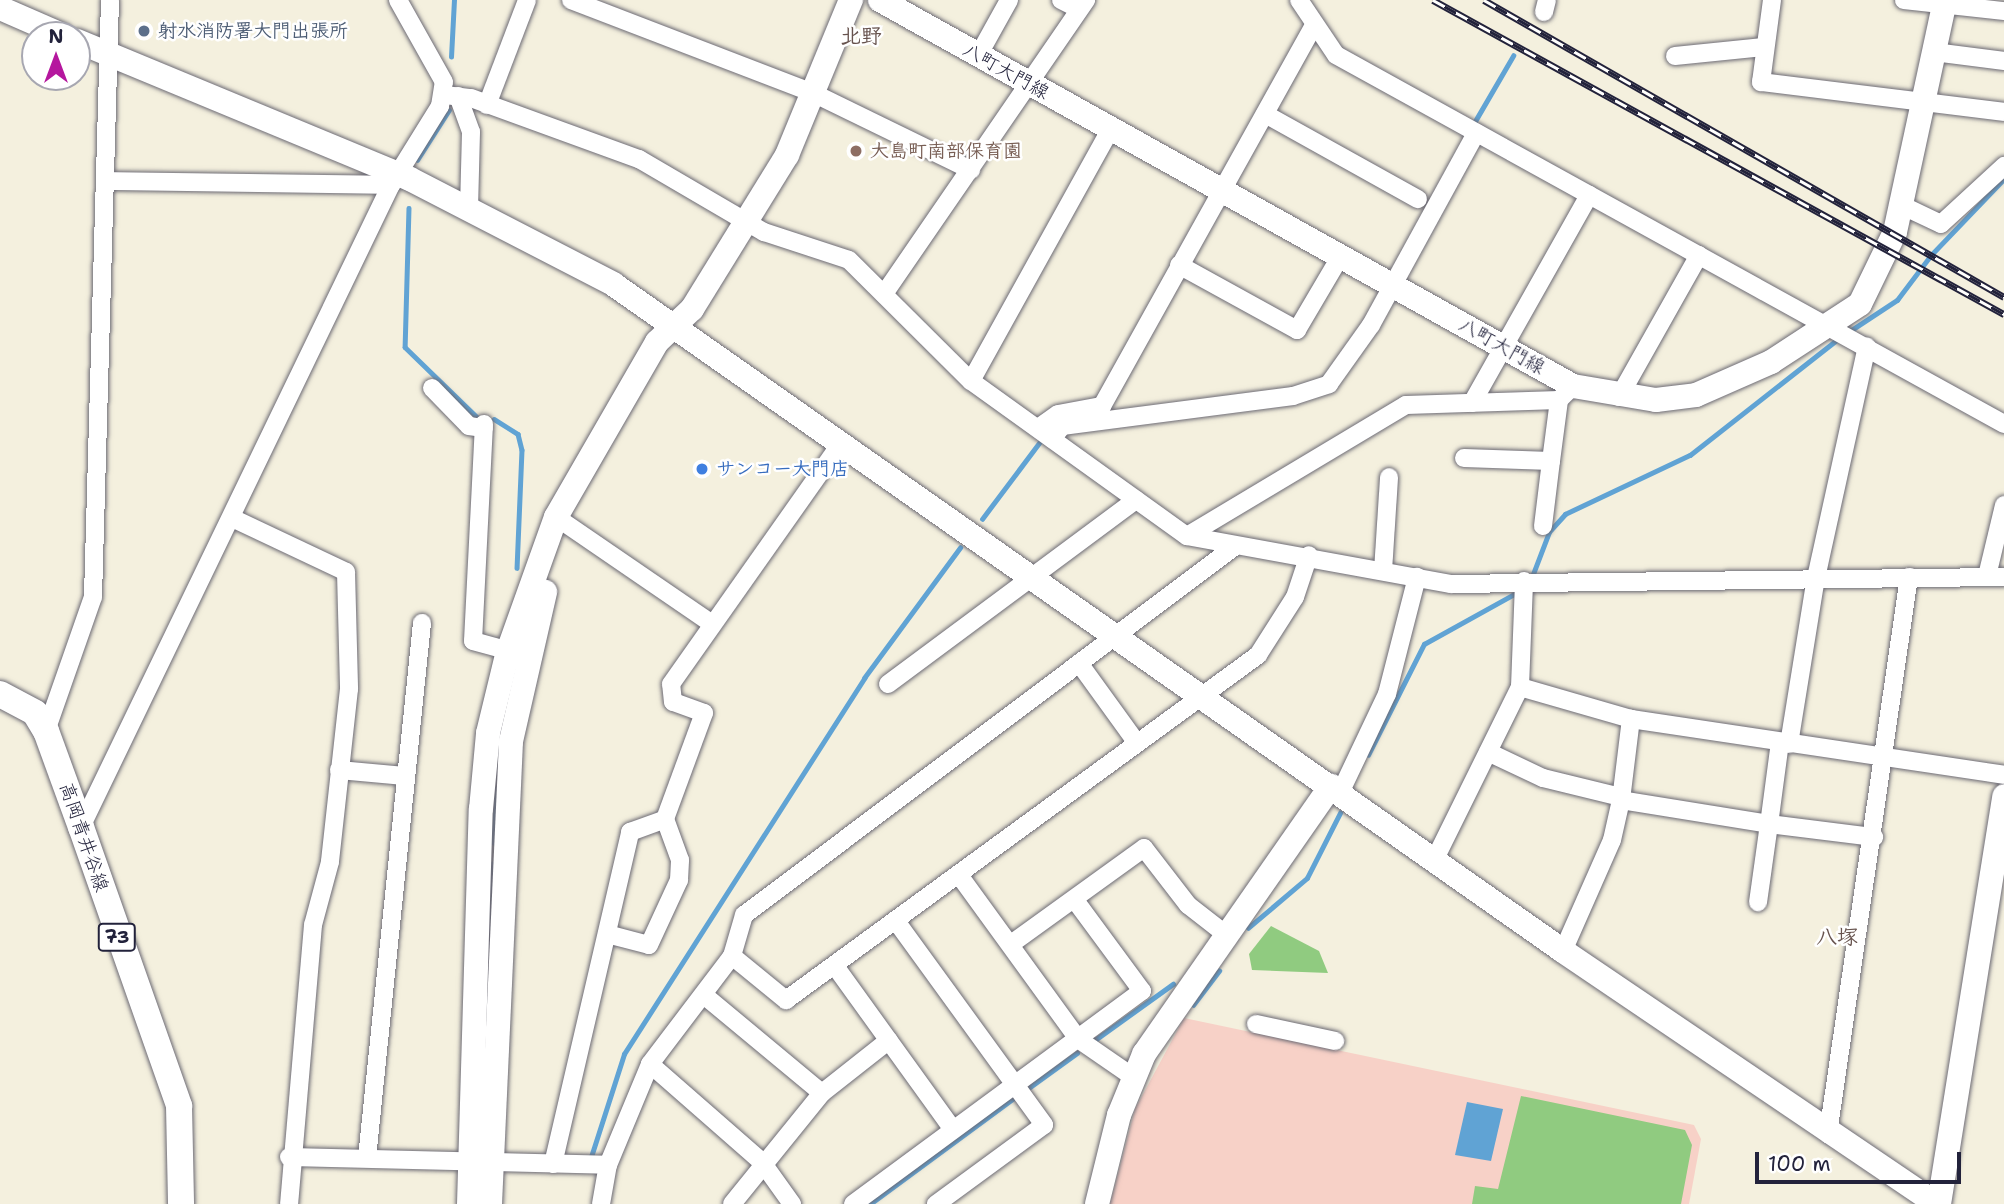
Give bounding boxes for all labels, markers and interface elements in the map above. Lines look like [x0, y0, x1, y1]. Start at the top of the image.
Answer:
place label: 射水消防署大門出張所 [158, 20, 348, 42]
north arrow [21, 21, 91, 91]
marker: 射水消防署大門出張所 [136, 23, 152, 39]
district label: 北野 [840, 23, 882, 49]
text: N [48, 24, 64, 49]
street label: 八町大門線 [959, 38, 1053, 104]
place label: 大島町南部保育園 [870, 140, 1022, 162]
marker: 大島町南部保育園 [848, 143, 864, 159]
street label: 八町大門線 [1455, 313, 1549, 379]
place label: サンコー大門店 [716, 458, 849, 480]
marker: サンコー大門店 [694, 461, 710, 477]
street label: 高岡青井谷線 [55, 779, 113, 895]
road number: 73 [98, 922, 136, 952]
district label: 八塚 [1816, 924, 1858, 950]
scale bar [1759, 1138, 1966, 1182]
text: 100 m [1768, 1150, 1831, 1178]

